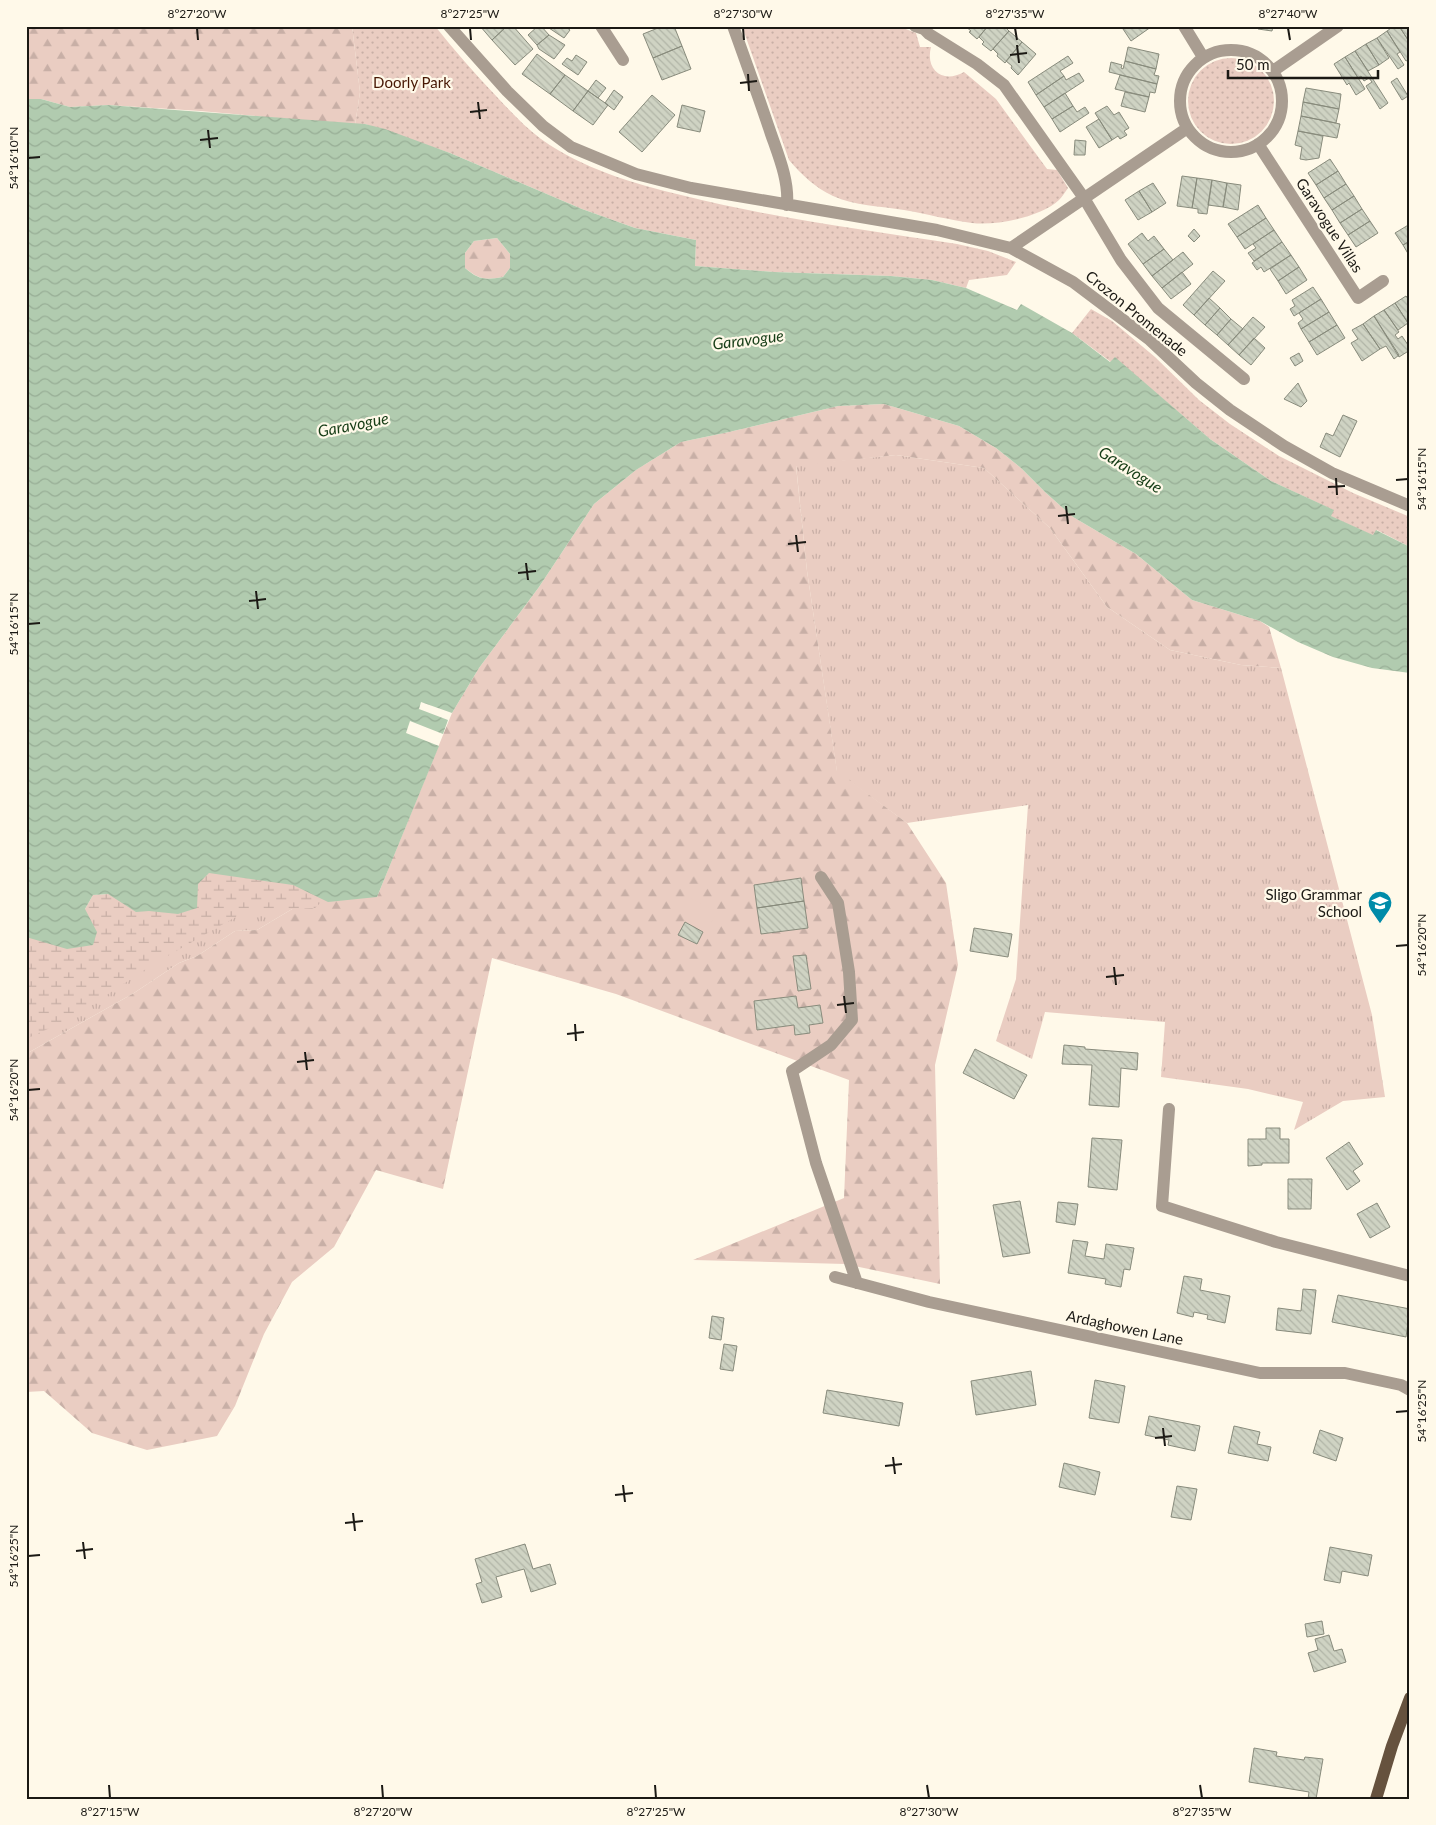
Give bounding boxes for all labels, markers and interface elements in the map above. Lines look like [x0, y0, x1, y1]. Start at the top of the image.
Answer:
text: 8°27'20"W [167, 6, 227, 21]
text: 8°27'25"W [440, 6, 500, 21]
text: 8°27'30"W [713, 6, 773, 21]
text: 8°27'35"W [985, 6, 1045, 21]
text: 8°27'40"W [1258, 6, 1318, 21]
scale bar [1228, 48, 1378, 80]
text: 50 m [1236, 55, 1270, 73]
park label: Doorly Park [373, 73, 451, 91]
text: 54°16'10"N [6, 127, 21, 189]
street label: Garavogue Villas [1293, 174, 1367, 276]
street label: Crozon Promenade [1082, 266, 1192, 360]
water label: Garavogue [711, 325, 785, 353]
water label: Garavogue [316, 408, 390, 440]
water label: Garavogue [1096, 441, 1167, 497]
text: 54°16'15"N [1414, 448, 1429, 510]
text: 54°16'15"N [6, 593, 21, 655]
place label: Sligo Grammar School [1266, 885, 1363, 920]
school or university icon: Sligo Grammar School [1367, 890, 1393, 924]
text: 54°16'20"N [1414, 914, 1429, 976]
text: 54°16'20"N [6, 1059, 21, 1121]
street label: Ardaghowen Lane [1065, 1306, 1185, 1348]
text: 54°16'25"N [1414, 1380, 1429, 1442]
text: 54°16'25"N [6, 1525, 21, 1587]
text: 8°27'15"W [80, 1804, 140, 1819]
text: 8°27'20"W [353, 1804, 413, 1819]
text: 8°27'25"W [626, 1804, 686, 1819]
text: 8°27'30"W [899, 1804, 959, 1819]
text: 8°27'35"W [1172, 1804, 1232, 1819]

